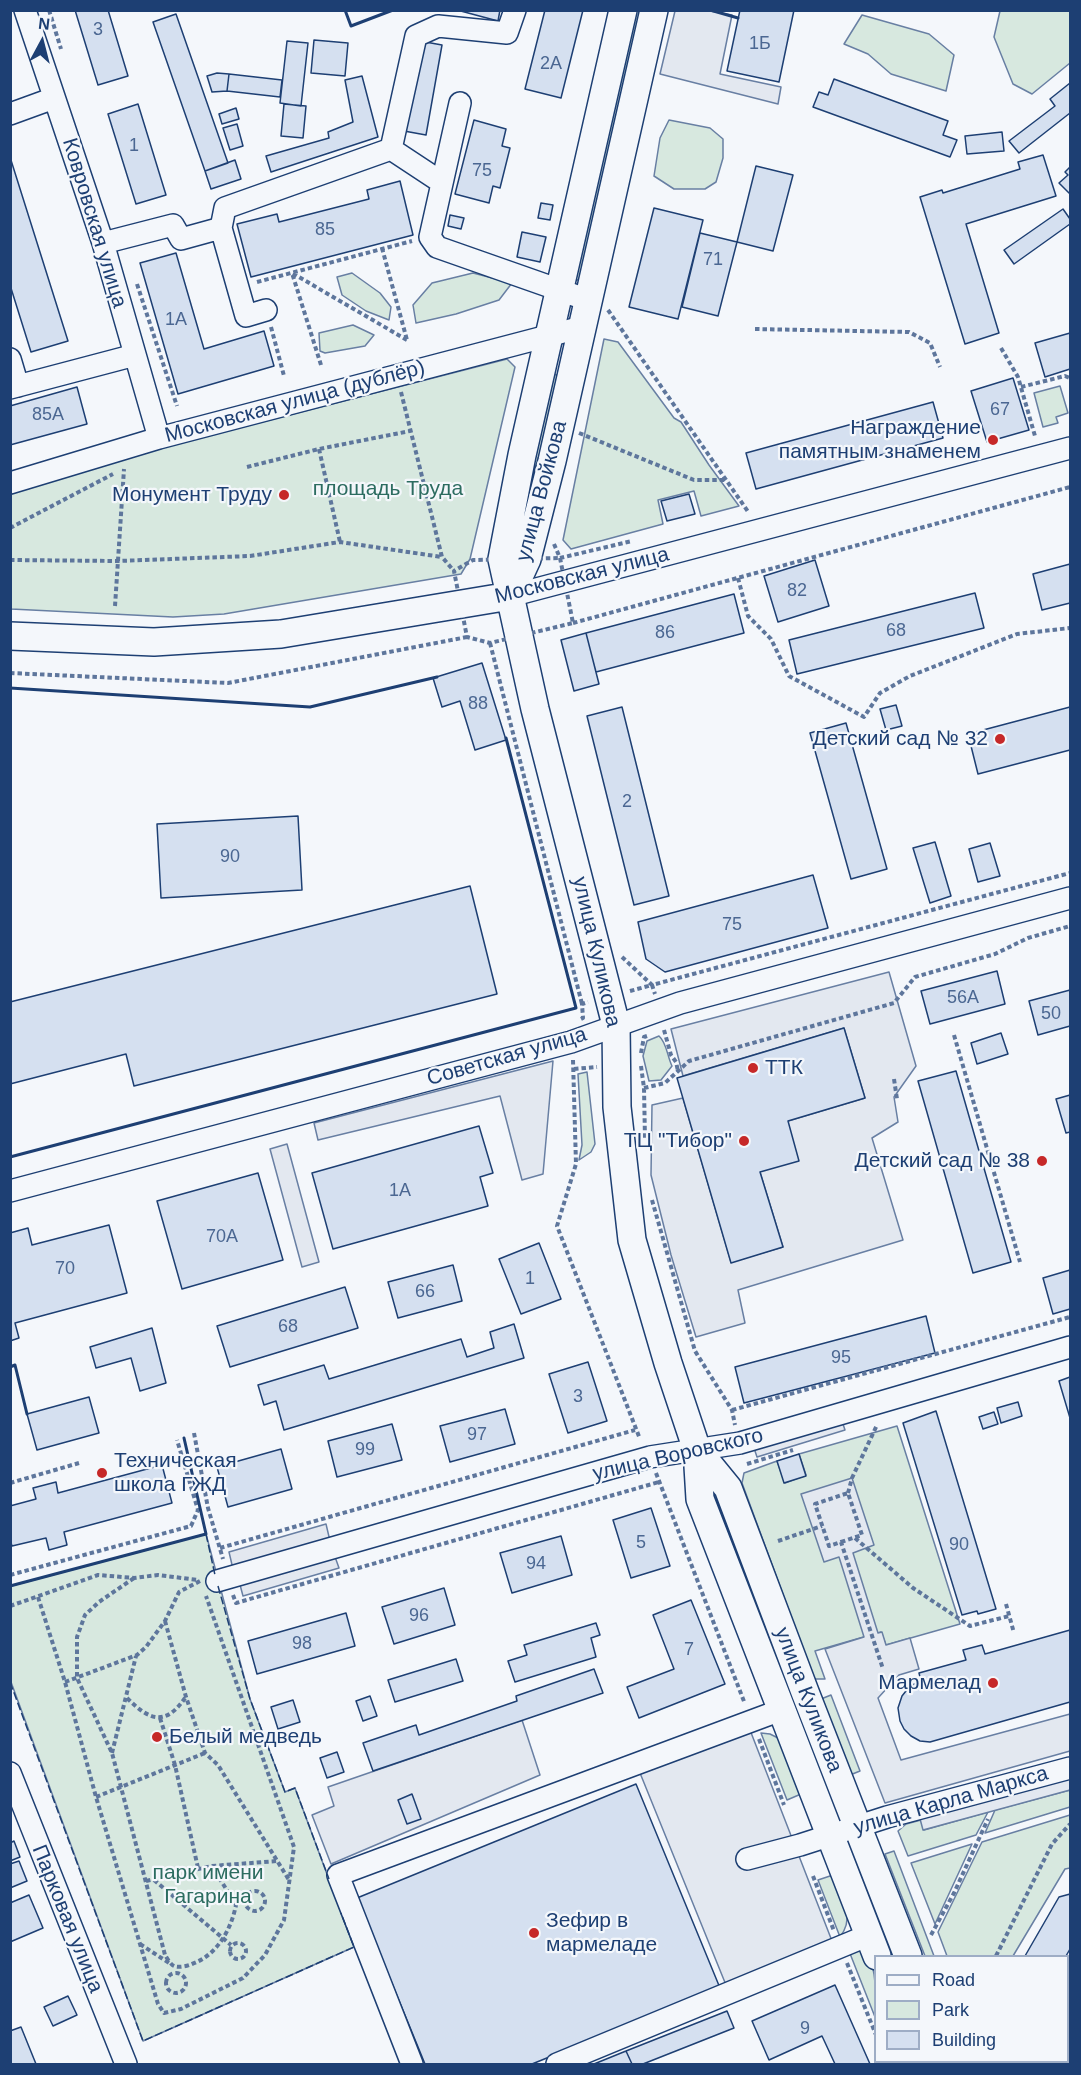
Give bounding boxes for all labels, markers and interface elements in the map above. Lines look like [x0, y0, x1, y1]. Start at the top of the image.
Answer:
north arrow [12, 12, 72, 72]
text: N [37, 14, 51, 33]
house number: 3 [93, 19, 103, 41]
house number: 1Б [749, 33, 771, 55]
house number: 2А [540, 53, 562, 75]
street label: Ковровская улица [56, 135, 132, 311]
house number: 1 [129, 135, 139, 157]
house number: 75 [472, 160, 492, 182]
house number: 85 [315, 219, 335, 241]
house number: 71 [703, 249, 723, 271]
house number: 1А [165, 309, 187, 331]
street label: Московская улица (дублёр) [162, 355, 428, 449]
house number: 67 [990, 399, 1010, 421]
house number: 85А [32, 404, 64, 426]
place label: Награждение памятным знаменем [779, 415, 981, 465]
street label: улица Войкова [511, 418, 573, 564]
marker: Награждение памятным знаменем [986, 433, 1000, 447]
park label: площадь Труда [313, 476, 463, 502]
place label: Монумент Труду [112, 482, 272, 508]
marker: Монумент Труду [277, 488, 291, 502]
street label: Московская улица [492, 542, 672, 610]
house number: 82 [787, 580, 807, 602]
house number: 68 [886, 620, 906, 642]
house number: 86 [655, 622, 675, 644]
house number: 88 [468, 693, 488, 715]
place label: Детский сад № 32 [812, 726, 988, 752]
marker: Детский сад № 32 [993, 732, 1007, 746]
house number: 2 [622, 791, 632, 813]
house number: 90 [220, 846, 240, 868]
street label: улица Куликова [566, 874, 626, 1030]
house number: 75 [722, 914, 742, 936]
house number: 56А [947, 987, 979, 1009]
house number: 50 [1041, 1003, 1061, 1025]
street label: Советская улица [424, 1022, 590, 1092]
place label: ТТК [765, 1055, 803, 1081]
marker: ТТК [746, 1061, 760, 1075]
place label: ТЦ "Тибор" [624, 1128, 732, 1154]
marker: ТЦ "Тибор" [737, 1134, 751, 1148]
place label: Детский сад № 38 [854, 1148, 1030, 1174]
marker: Детский сад № 38 [1035, 1154, 1049, 1168]
house number: 1А [389, 1180, 411, 1202]
house number: 70А [206, 1226, 238, 1248]
house number: 70 [55, 1258, 75, 1280]
house number: 1 [525, 1268, 535, 1290]
house number: 66 [415, 1281, 435, 1303]
house number: 68 [278, 1316, 298, 1338]
house number: 95 [831, 1347, 851, 1369]
house number: 3 [573, 1386, 583, 1408]
street label: улица Воровского [590, 1423, 766, 1487]
house number: 97 [467, 1424, 487, 1446]
house number: 99 [355, 1439, 375, 1461]
place label: Техническая школа ГЖД [114, 1448, 237, 1498]
marker: Техническая школа ГЖД [95, 1466, 109, 1480]
house number: 5 [636, 1532, 646, 1554]
house number: 90 [949, 1534, 969, 1556]
house number: 94 [526, 1553, 546, 1575]
house number: 96 [409, 1605, 429, 1627]
street label: улица Куликова [769, 1624, 847, 1776]
house number: 98 [292, 1633, 312, 1655]
house number: 7 [684, 1639, 694, 1661]
place label: Мармелад [878, 1670, 981, 1696]
marker: Мармелад [986, 1676, 1000, 1690]
place label: Белый медведь [169, 1724, 322, 1750]
marker: Белый медведь [150, 1730, 164, 1744]
street label: улица Карла Маркса [851, 1761, 1051, 1841]
street label: Парковая улица [26, 1841, 108, 1997]
park label: парк имени Гагарина [153, 1860, 263, 1910]
place label: Зефир в мармеладе [546, 1908, 657, 1958]
marker: Зефир в мармеладе [527, 1926, 541, 1940]
legend [874, 1955, 1069, 2063]
text: Road [932, 1970, 975, 1990]
text: Park [932, 2000, 969, 2020]
house number: 9 [800, 2018, 810, 2040]
text: Building [932, 2030, 996, 2050]

